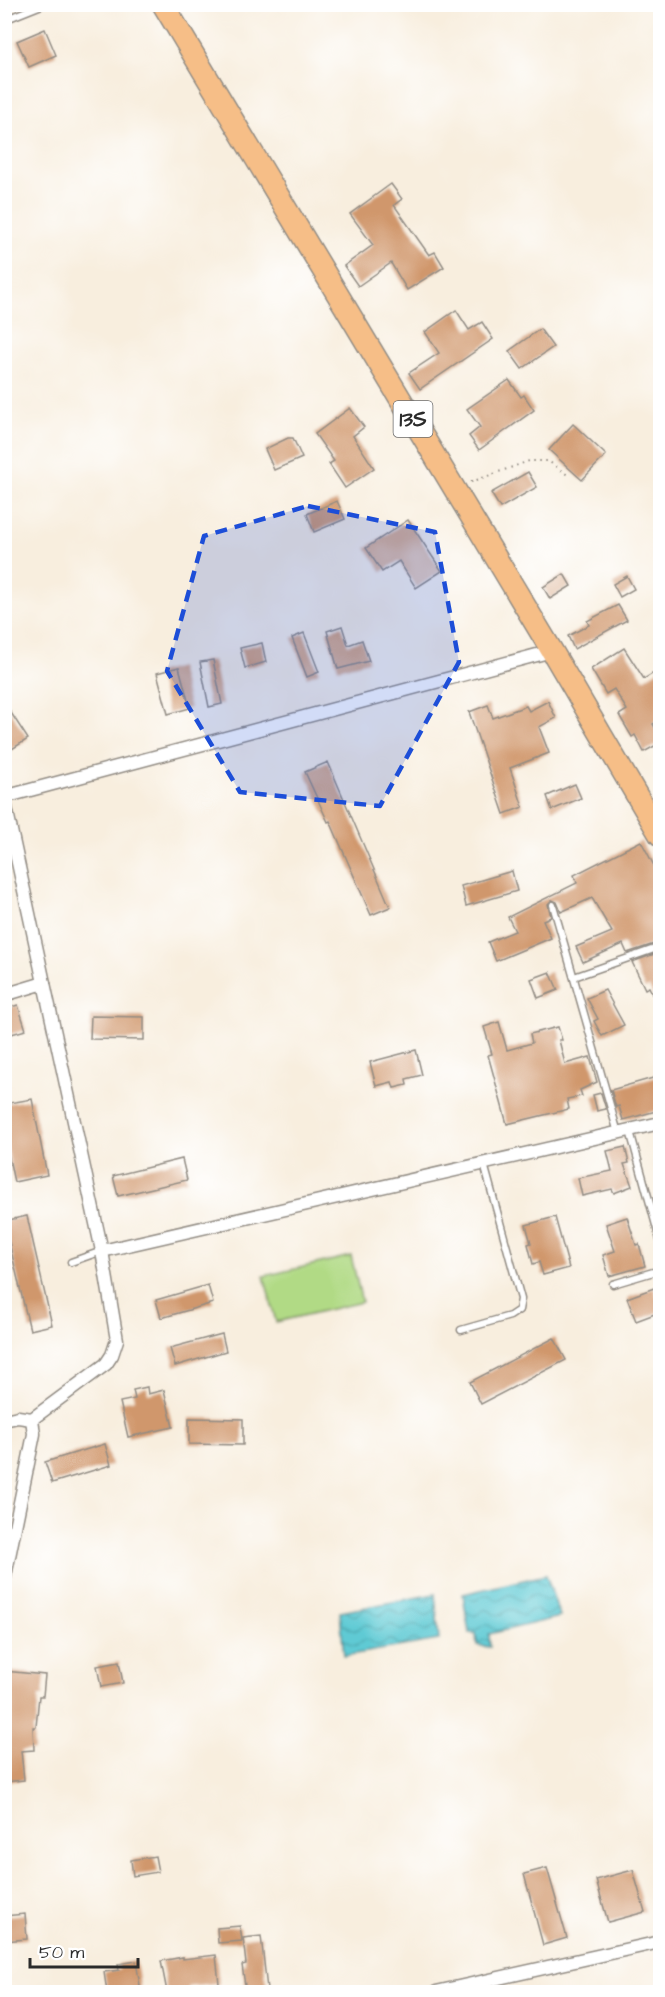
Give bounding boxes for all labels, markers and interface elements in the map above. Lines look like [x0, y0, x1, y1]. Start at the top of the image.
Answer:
road number: 13S [394, 401, 432, 437]
scale bar [30, 1931, 138, 1969]
text: 50 m [39, 1940, 84, 1965]

